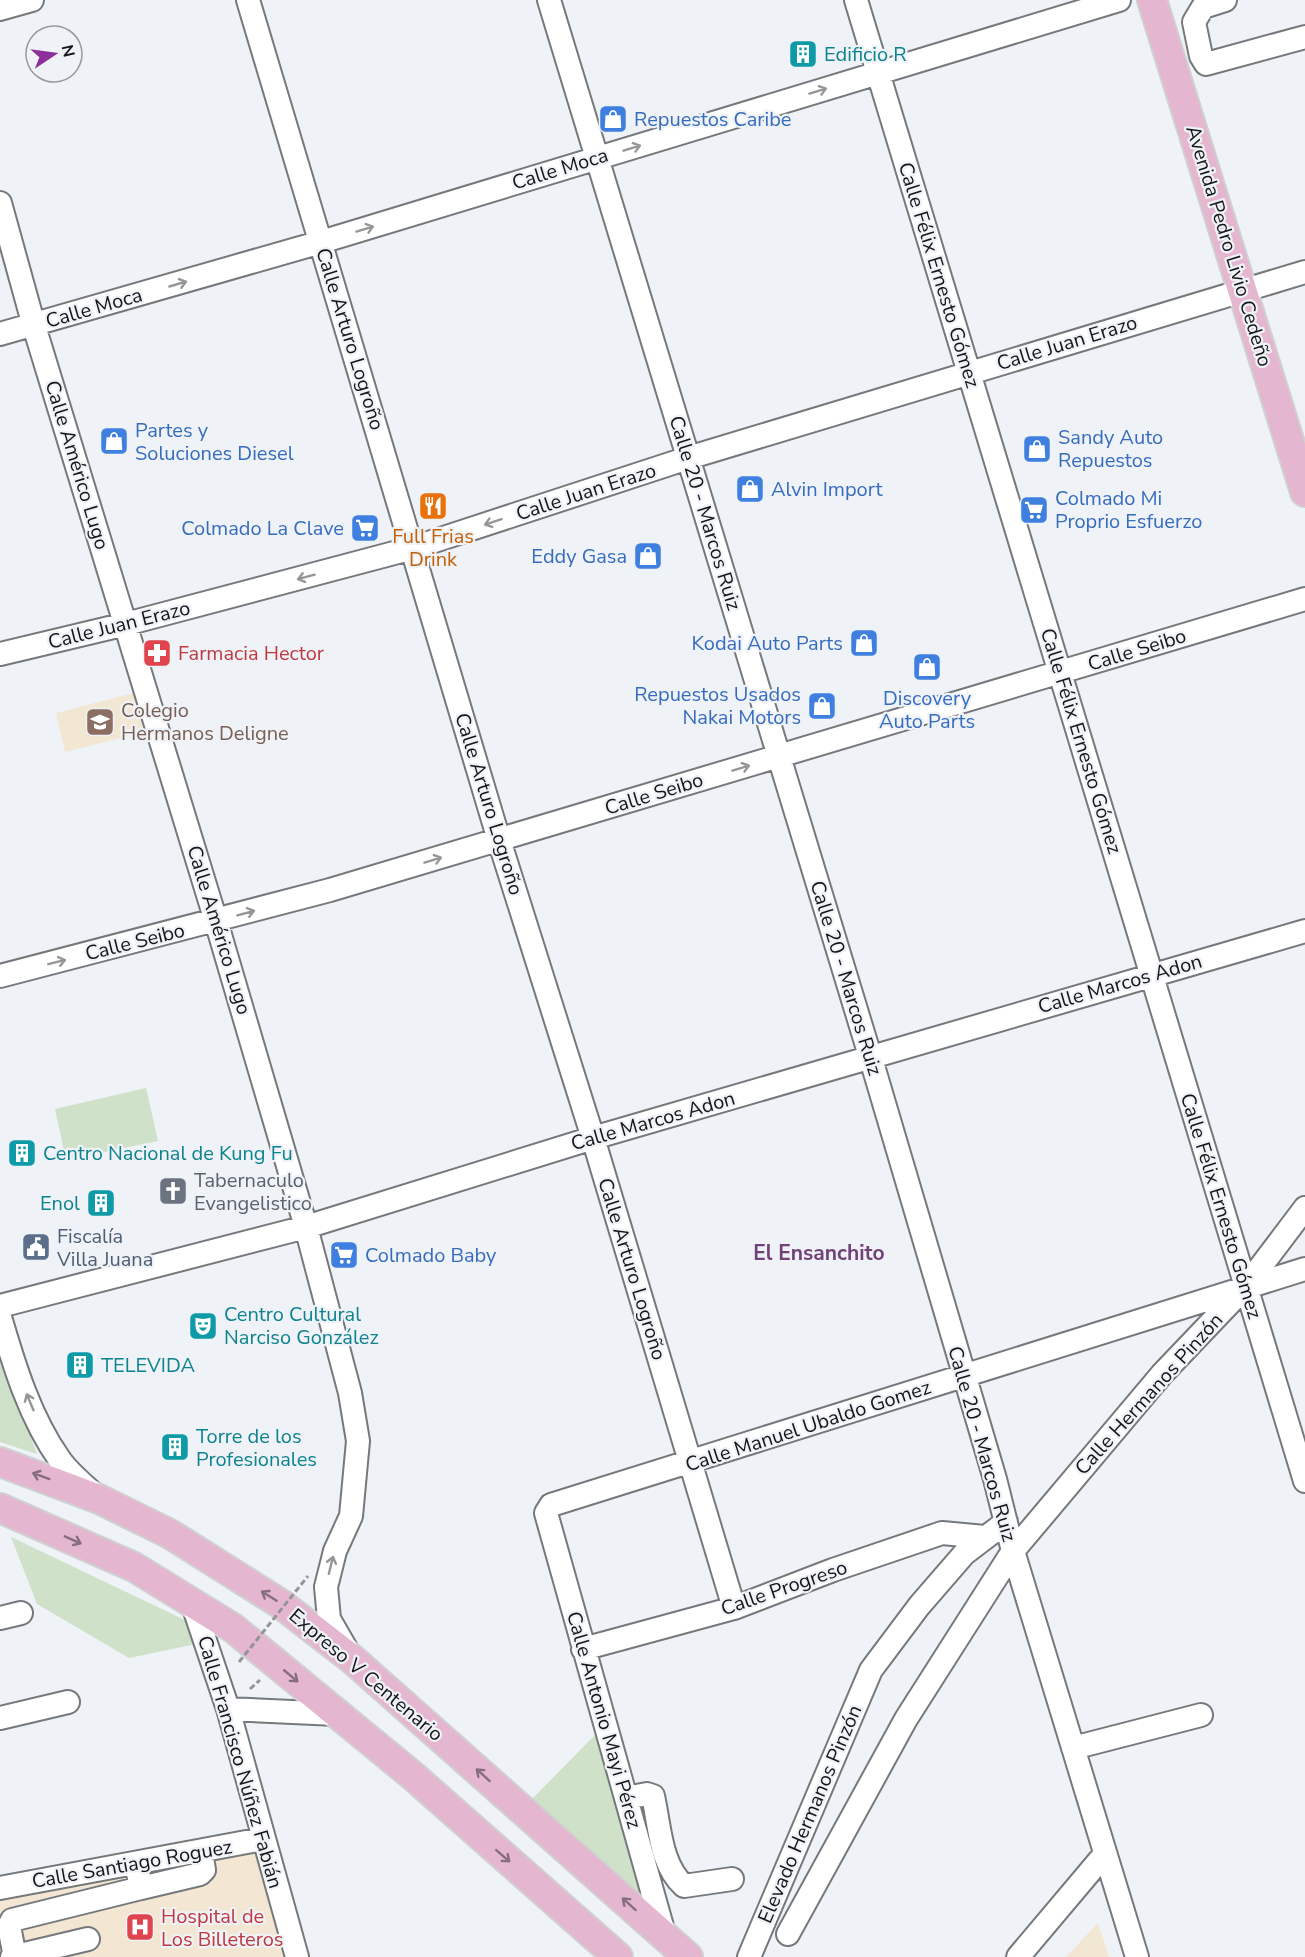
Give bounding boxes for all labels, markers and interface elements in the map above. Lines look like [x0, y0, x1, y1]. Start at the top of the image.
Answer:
north arrow [24, 24, 84, 84]
building icon: Edificio R [787, 38, 819, 70]
place label: Edificio R [824, 41, 907, 68]
text: N [56, 43, 80, 59]
one-way arrow [808, 85, 827, 96]
shop icon: Repuestos Caribe [597, 103, 629, 135]
place label: Repuestos Caribe [634, 106, 791, 133]
street label: Avenida Pedro Livio Cedeño [1179, 122, 1279, 370]
street label: Calle Moca [509, 142, 611, 196]
one-way arrow [622, 142, 641, 153]
street label: Calle Félix Ernesto Gómez [892, 159, 986, 391]
one-way arrow [355, 222, 374, 233]
street label: Calle Arturo Logroño [309, 245, 391, 433]
one-way arrow [168, 278, 187, 289]
street label: Calle Moca [43, 281, 145, 335]
street label: Calle Juan Erazo [993, 309, 1141, 377]
street label: Calle Américo Lugo [38, 377, 116, 553]
street label: Calle 20 - Marcos Ruiz [663, 412, 747, 614]
place label: Partes y Soluciones Diesel [135, 417, 294, 467]
place label: Sandy Auto Repuestos [1058, 424, 1163, 474]
shop icon: Partes y Soluciones Diesel [98, 425, 130, 457]
shop icon: Sandy Auto Repuestos [1021, 433, 1053, 465]
street label: Calle Juan Erazo [513, 457, 659, 527]
shop icon: Alvin Import [734, 473, 766, 505]
place label: Alvin Import [771, 476, 883, 503]
place label: Colmado Mi Proprio Esfuerzo [1055, 485, 1202, 535]
restaurant icon: Full Frias Drink [417, 490, 449, 522]
supermarket icon: Colmado Mi Proprio Esfuerzo [1018, 494, 1050, 526]
supermarket icon: Colmado La Clave [349, 512, 381, 544]
place label: Colmado La Clave [181, 515, 344, 542]
one-way arrow [484, 517, 503, 528]
place label: Full Frias Drink [392, 523, 474, 573]
shop icon: Eddy Gasa [632, 540, 664, 572]
place label: Eddy Gasa [531, 543, 627, 570]
one-way arrow [297, 571, 316, 583]
street label: Calle Juan Erazo [45, 594, 193, 656]
street label: Calle Seibo [1084, 622, 1190, 678]
street label: Calle Félix Ernesto Gómez [1034, 625, 1128, 857]
shop icon: Kodai Auto Parts [848, 627, 880, 659]
place label: Kodai Auto Parts [692, 630, 843, 657]
pharmacy icon: Farmacia Hector [141, 637, 173, 669]
place label: Farmacia Hector [178, 640, 324, 667]
shop icon: Discovery Auto Parts [911, 651, 943, 683]
place label: Repuestos Usados Nakai Motors [634, 681, 801, 731]
place label: Discovery Auto Parts [879, 685, 975, 735]
shop icon: Repuestos Usados Nakai Motors [806, 690, 838, 722]
place label: Colegio Hermanos Deligne [121, 697, 289, 747]
school or university icon: Colegio Hermanos Deligne [84, 706, 116, 738]
street label: Calle Arturo Logroño [448, 710, 530, 898]
one-way arrow [731, 762, 750, 773]
street label: Calle Seibo [601, 766, 707, 822]
street label: Calle Américo Lugo [180, 842, 258, 1018]
one-way arrow [423, 854, 442, 865]
street label: Calle 20 - Marcos Ruiz [804, 877, 888, 1079]
one-way arrow [236, 907, 255, 918]
street label: Calle Seibo [82, 917, 188, 967]
street label: Calle Marcos Adon [1035, 948, 1205, 1020]
one-way arrow [47, 955, 66, 967]
street label: Calle Marcos Adon [568, 1085, 738, 1157]
street label: Calle Félix Ernesto Gómez [1174, 1090, 1268, 1322]
building icon: Centro Nacional de Kung Fu [6, 1137, 38, 1169]
place label: Centro Nacional de Kung Fu [43, 1140, 293, 1167]
place label: Tabernaculo Evangelistico [194, 1167, 312, 1217]
church icon: Tabernaculo Evangelistico [157, 1175, 189, 1207]
street label: Calle Arturo Logroño [591, 1175, 673, 1363]
building icon: Enol [85, 1187, 117, 1219]
place label: Enol [40, 1190, 80, 1217]
place label: Fiscalía Villa Juana [56, 1223, 153, 1273]
public building icon: Fiscalía Villa Juana [20, 1231, 52, 1263]
supermarket icon: Colmado Baby [328, 1239, 360, 1271]
district label: El Ensanchito [753, 1239, 885, 1267]
place label: Colmado Baby [365, 1242, 497, 1269]
place label: Centro Cultural Narciso González [224, 1301, 379, 1351]
street label: Calle Hermanos Pinzón [1069, 1307, 1229, 1481]
theatre icon: Centro Cultural Narciso González [187, 1310, 219, 1342]
street label: Calle 20 - Marcos Ruiz [941, 1343, 1023, 1545]
building icon: TELEVIDA [64, 1349, 96, 1381]
place label: TELEVIDA [101, 1352, 196, 1379]
street label: Calle Manuel Ubaldo Gomez [682, 1374, 934, 1478]
one-way arrow [24, 1393, 35, 1411]
place label: Torre de los Profesionales [196, 1423, 317, 1473]
building icon: Torre de los Profesionales [159, 1431, 191, 1463]
one-way arrow [32, 1470, 51, 1481]
one-way arrow [63, 1535, 82, 1546]
street label: Calle Progreso [717, 1554, 851, 1622]
one-way arrow [326, 1556, 338, 1575]
one-way arrow [261, 1590, 278, 1602]
street label: Expreso V Centenario [283, 1602, 449, 1748]
street label: Calle Antonio Mayi Pérez [560, 1608, 648, 1832]
street label: Calle Francisco Núñez Fabián [191, 1633, 289, 1891]
one-way arrow [283, 1669, 299, 1682]
street label: Elevado Hermanos Pinzón [752, 1701, 868, 1927]
one-way arrow [475, 1768, 490, 1782]
street label: Calle Santiago Roguez [30, 1833, 234, 1895]
one-way arrow [496, 1849, 511, 1863]
one-way arrow [621, 1897, 636, 1911]
place label: Hospital de Los Billeteros [161, 1903, 283, 1953]
hospital icon: Hospital de Los Billeteros [124, 1911, 156, 1943]

